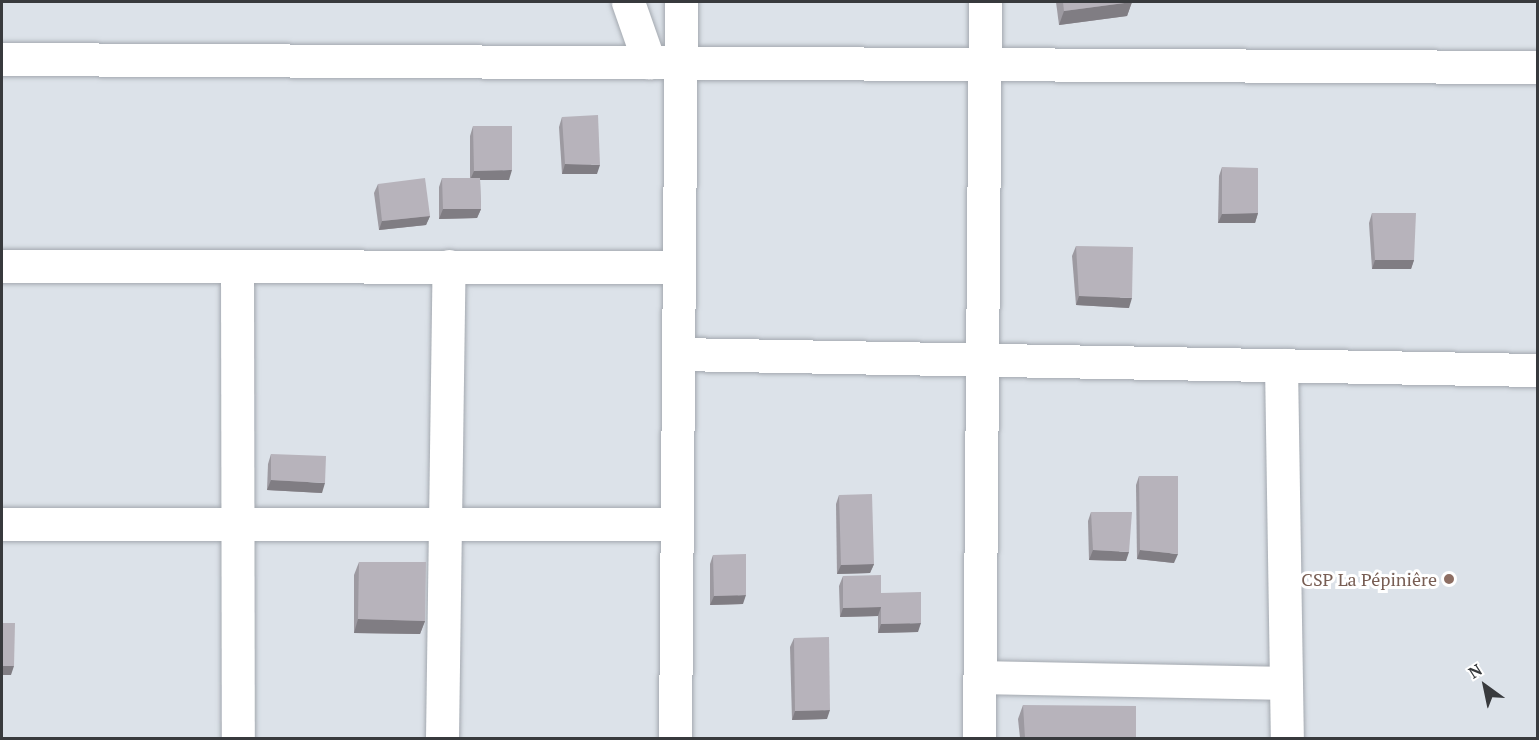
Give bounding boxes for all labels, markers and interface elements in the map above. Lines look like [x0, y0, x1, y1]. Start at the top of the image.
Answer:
place label: CSP La Pépiniêre [1301, 568, 1437, 590]
marker: CSP La Pépiniêre [1442, 572, 1456, 586]
north arrow [1455, 656, 1515, 716]
text: N [1464, 658, 1486, 683]

